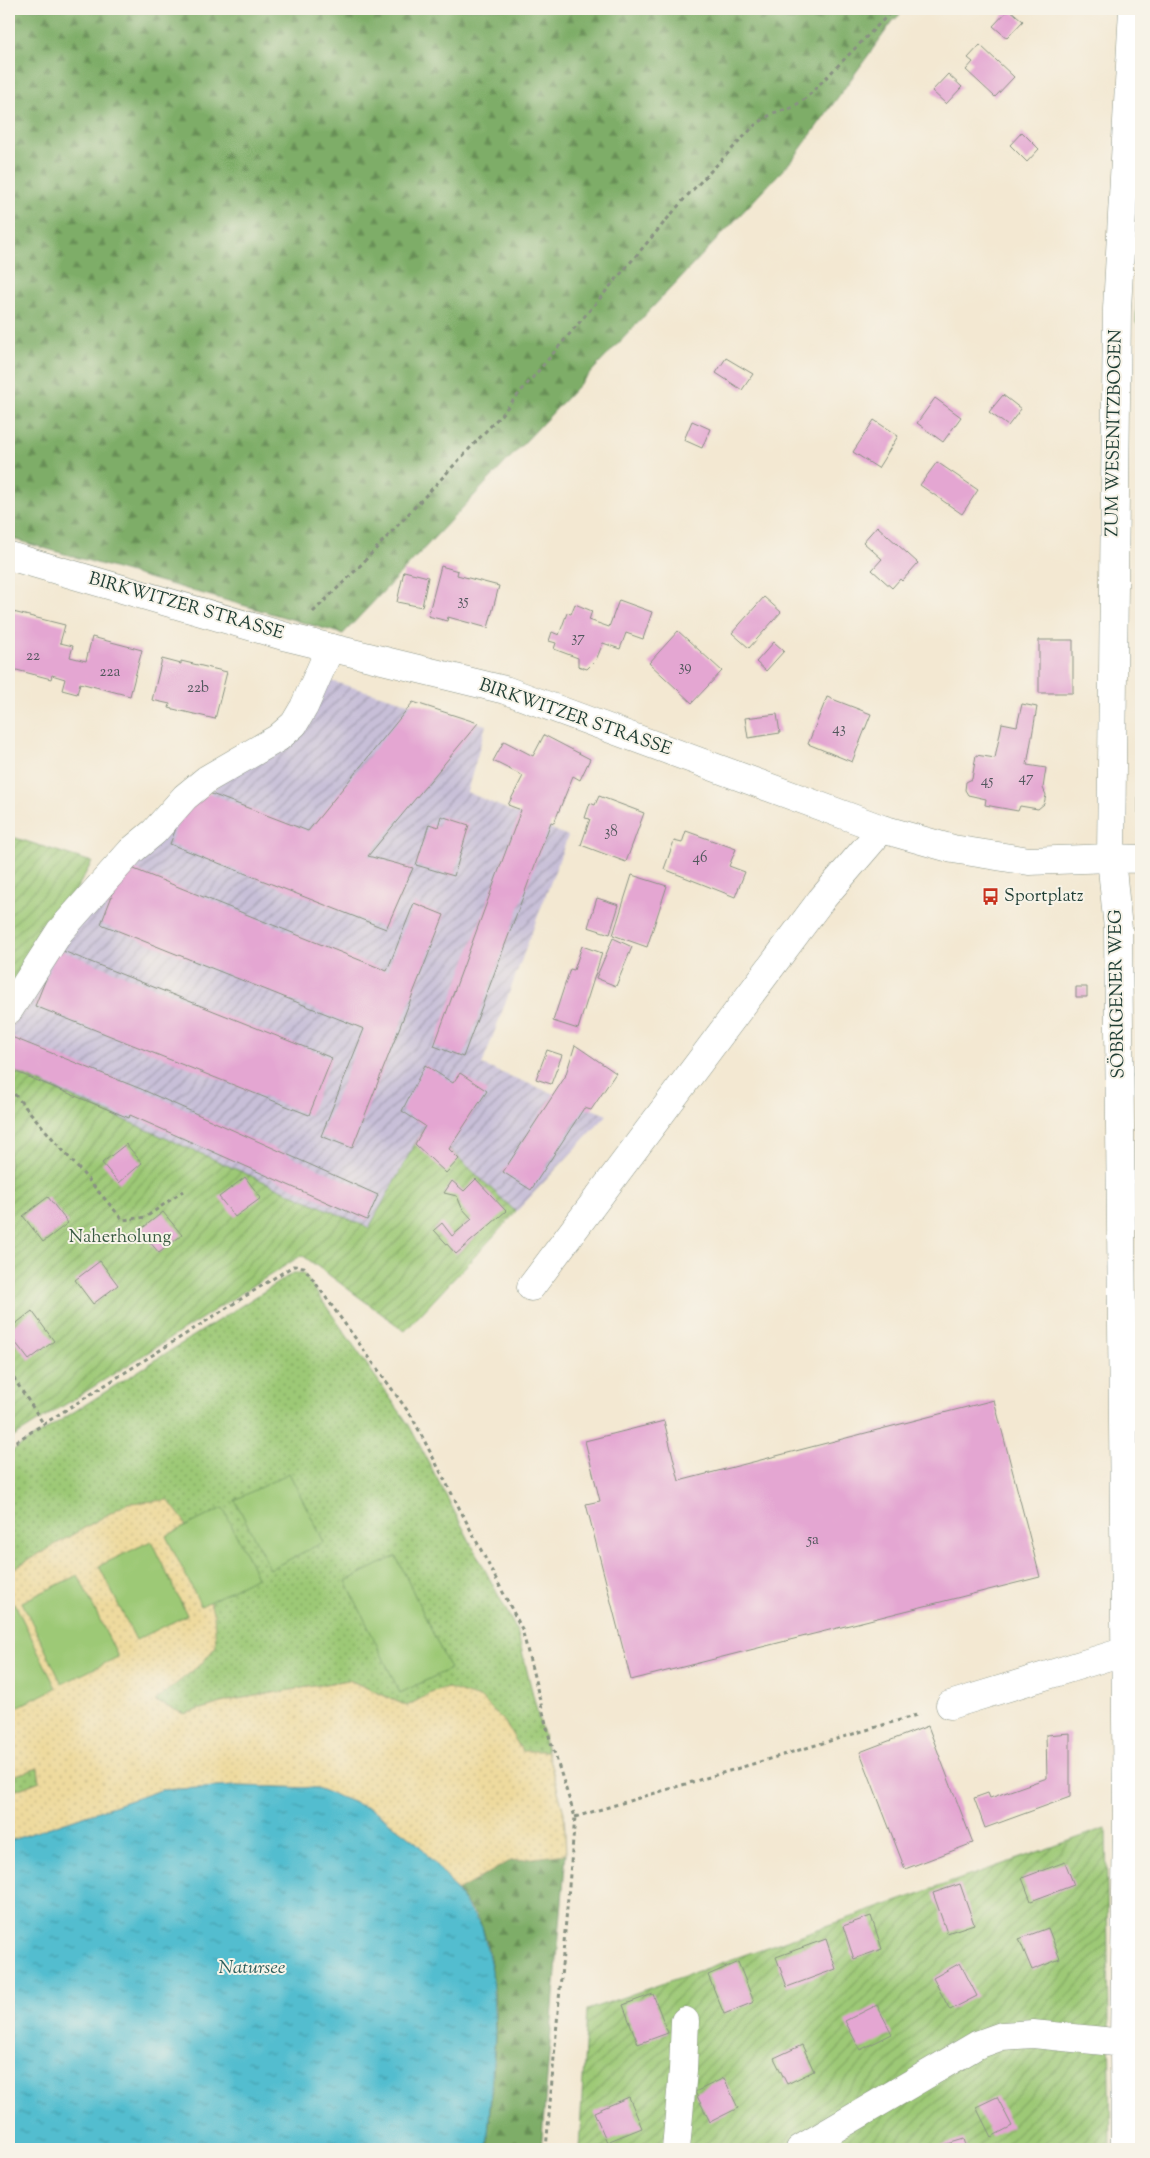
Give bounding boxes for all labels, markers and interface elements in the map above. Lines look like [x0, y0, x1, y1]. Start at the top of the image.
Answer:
street label: ZUM WESENITZBOGEN [1100, 329, 1130, 537]
street label: BIRKWITZER STRASSE [85, 567, 287, 647]
house number: 35 [457, 591, 469, 612]
house number: 37 [571, 628, 585, 649]
house number: 22 [26, 646, 40, 667]
house number: 39 [678, 657, 692, 678]
house number: 22a [100, 662, 121, 683]
street label: BIRKWITZER STRASSE [475, 673, 675, 763]
house number: 22b [187, 678, 209, 699]
house number: 43 [832, 719, 846, 740]
house number: 47 [1018, 768, 1034, 789]
house number: 45 [981, 771, 993, 792]
house number: 38 [604, 822, 618, 843]
house number: 46 [693, 848, 707, 869]
place label: Sportplatz [1004, 884, 1084, 910]
bus stop icon: Sportplatz [980, 887, 1000, 907]
street label: SÖBRIGENER WEG [1104, 909, 1132, 1079]
park label: Naherholung [69, 1225, 172, 1251]
house number: 5a [806, 1530, 819, 1551]
water label: Natursee [218, 1955, 286, 1982]

